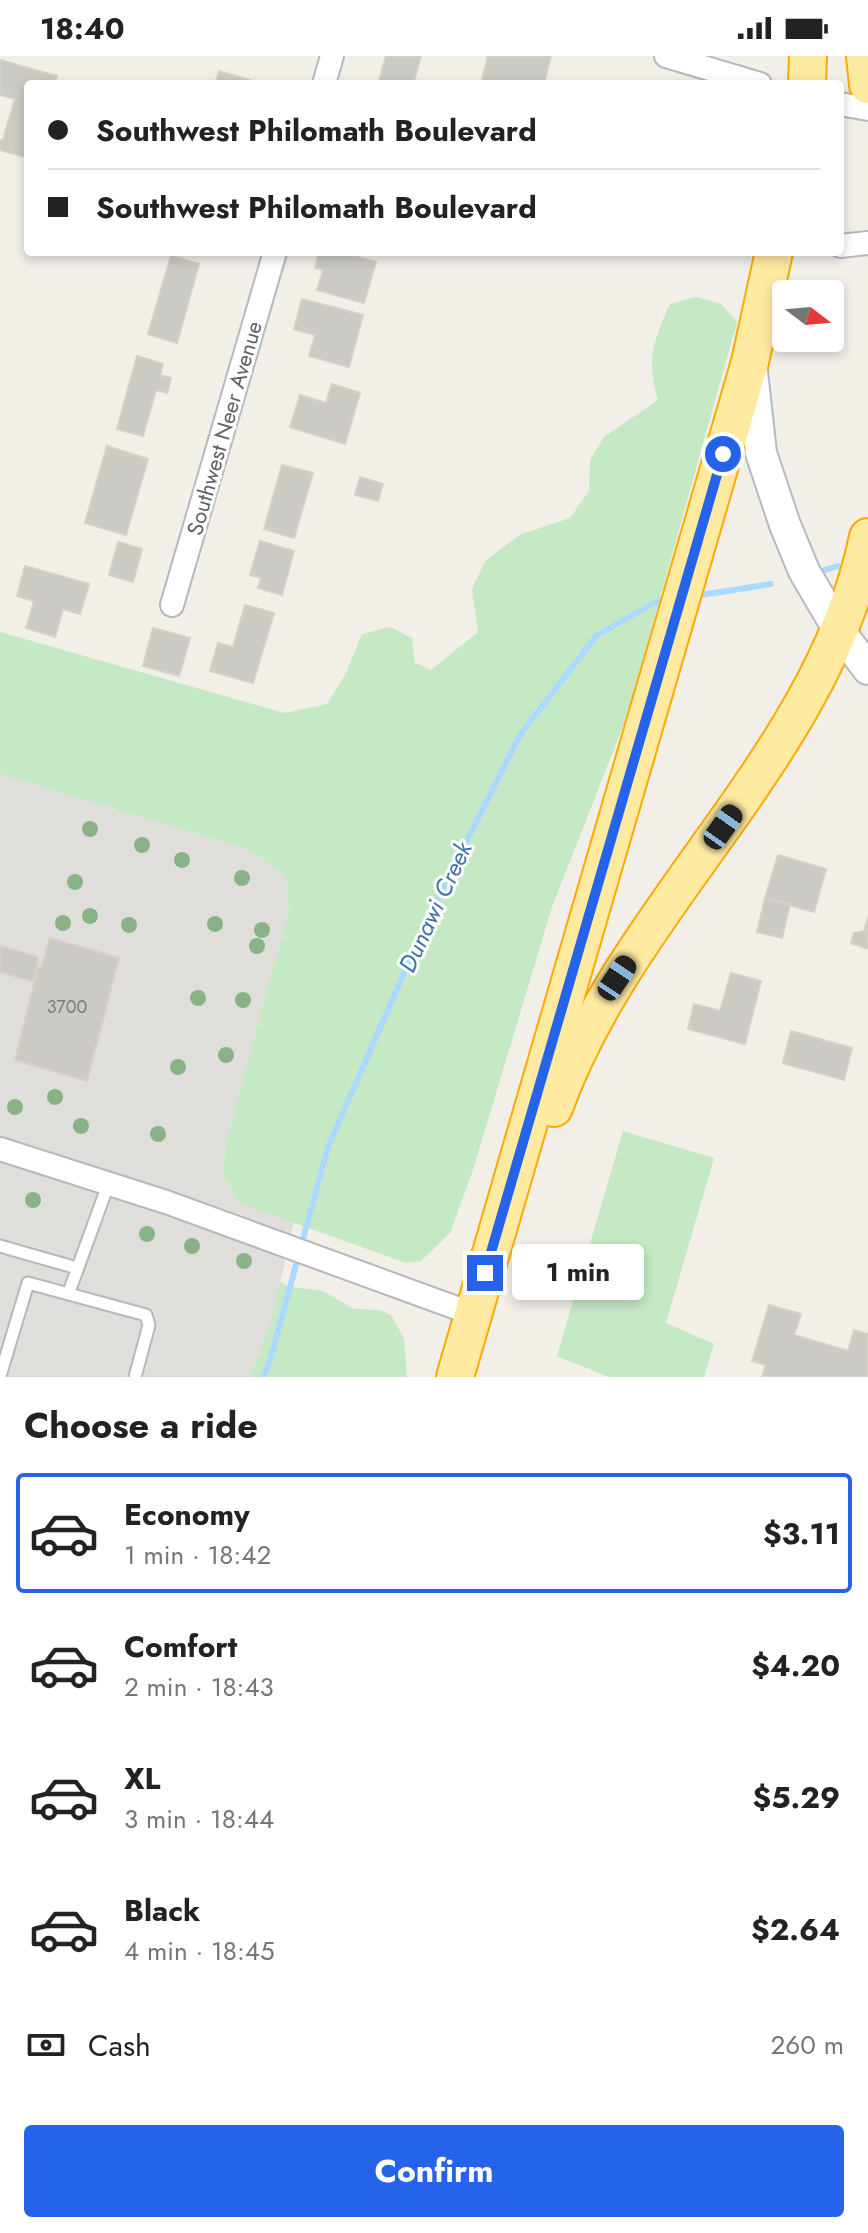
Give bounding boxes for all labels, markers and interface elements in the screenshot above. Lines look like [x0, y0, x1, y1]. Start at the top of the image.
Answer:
text: 18:40 [40, 7, 125, 50]
text: Southwest Philomath Boulevard [96, 109, 537, 152]
text: Southwest Philomath Boulevard [96, 186, 537, 229]
north arrow [772, 280, 844, 352]
map controls [772, 280, 844, 352]
street label: Southwest Neer Avenue [178, 317, 270, 539]
route start [705, 436, 741, 472]
car [699, 800, 747, 854]
water label: Dunawi Creek [389, 834, 481, 978]
car [594, 951, 640, 1005]
house number: 3700 [47, 994, 88, 1020]
callout: 1 min [513, 1245, 645, 1301]
text: 1 min [546, 1253, 610, 1291]
route end [467, 1255, 503, 1291]
text: Choose a ride [24, 1399, 258, 1451]
text: Economy [124, 1493, 250, 1536]
icon: car [28, 1497, 100, 1569]
text: $3.11 [763, 1512, 840, 1555]
text: 1 min · 18:42 [124, 1536, 271, 1574]
text: Comfort [124, 1625, 237, 1668]
icon: car [28, 1629, 100, 1701]
text: $4.20 [751, 1644, 840, 1687]
text: 2 min · 18:43 [124, 1668, 274, 1706]
text: XL [124, 1757, 160, 1800]
icon: car [28, 1761, 100, 1833]
text: $5.29 [753, 1776, 840, 1819]
text: 3 min · 18:44 [124, 1800, 274, 1838]
text: Black [124, 1889, 200, 1932]
icon: car [28, 1893, 100, 1965]
text: $2.64 [751, 1908, 840, 1951]
text: 4 min · 18:45 [124, 1932, 275, 1970]
icon: cash [24, 2023, 68, 2067]
text: Cash [88, 2024, 151, 2067]
text: 260 m [771, 2026, 844, 2064]
button: Confirm [24, 2125, 844, 2217]

